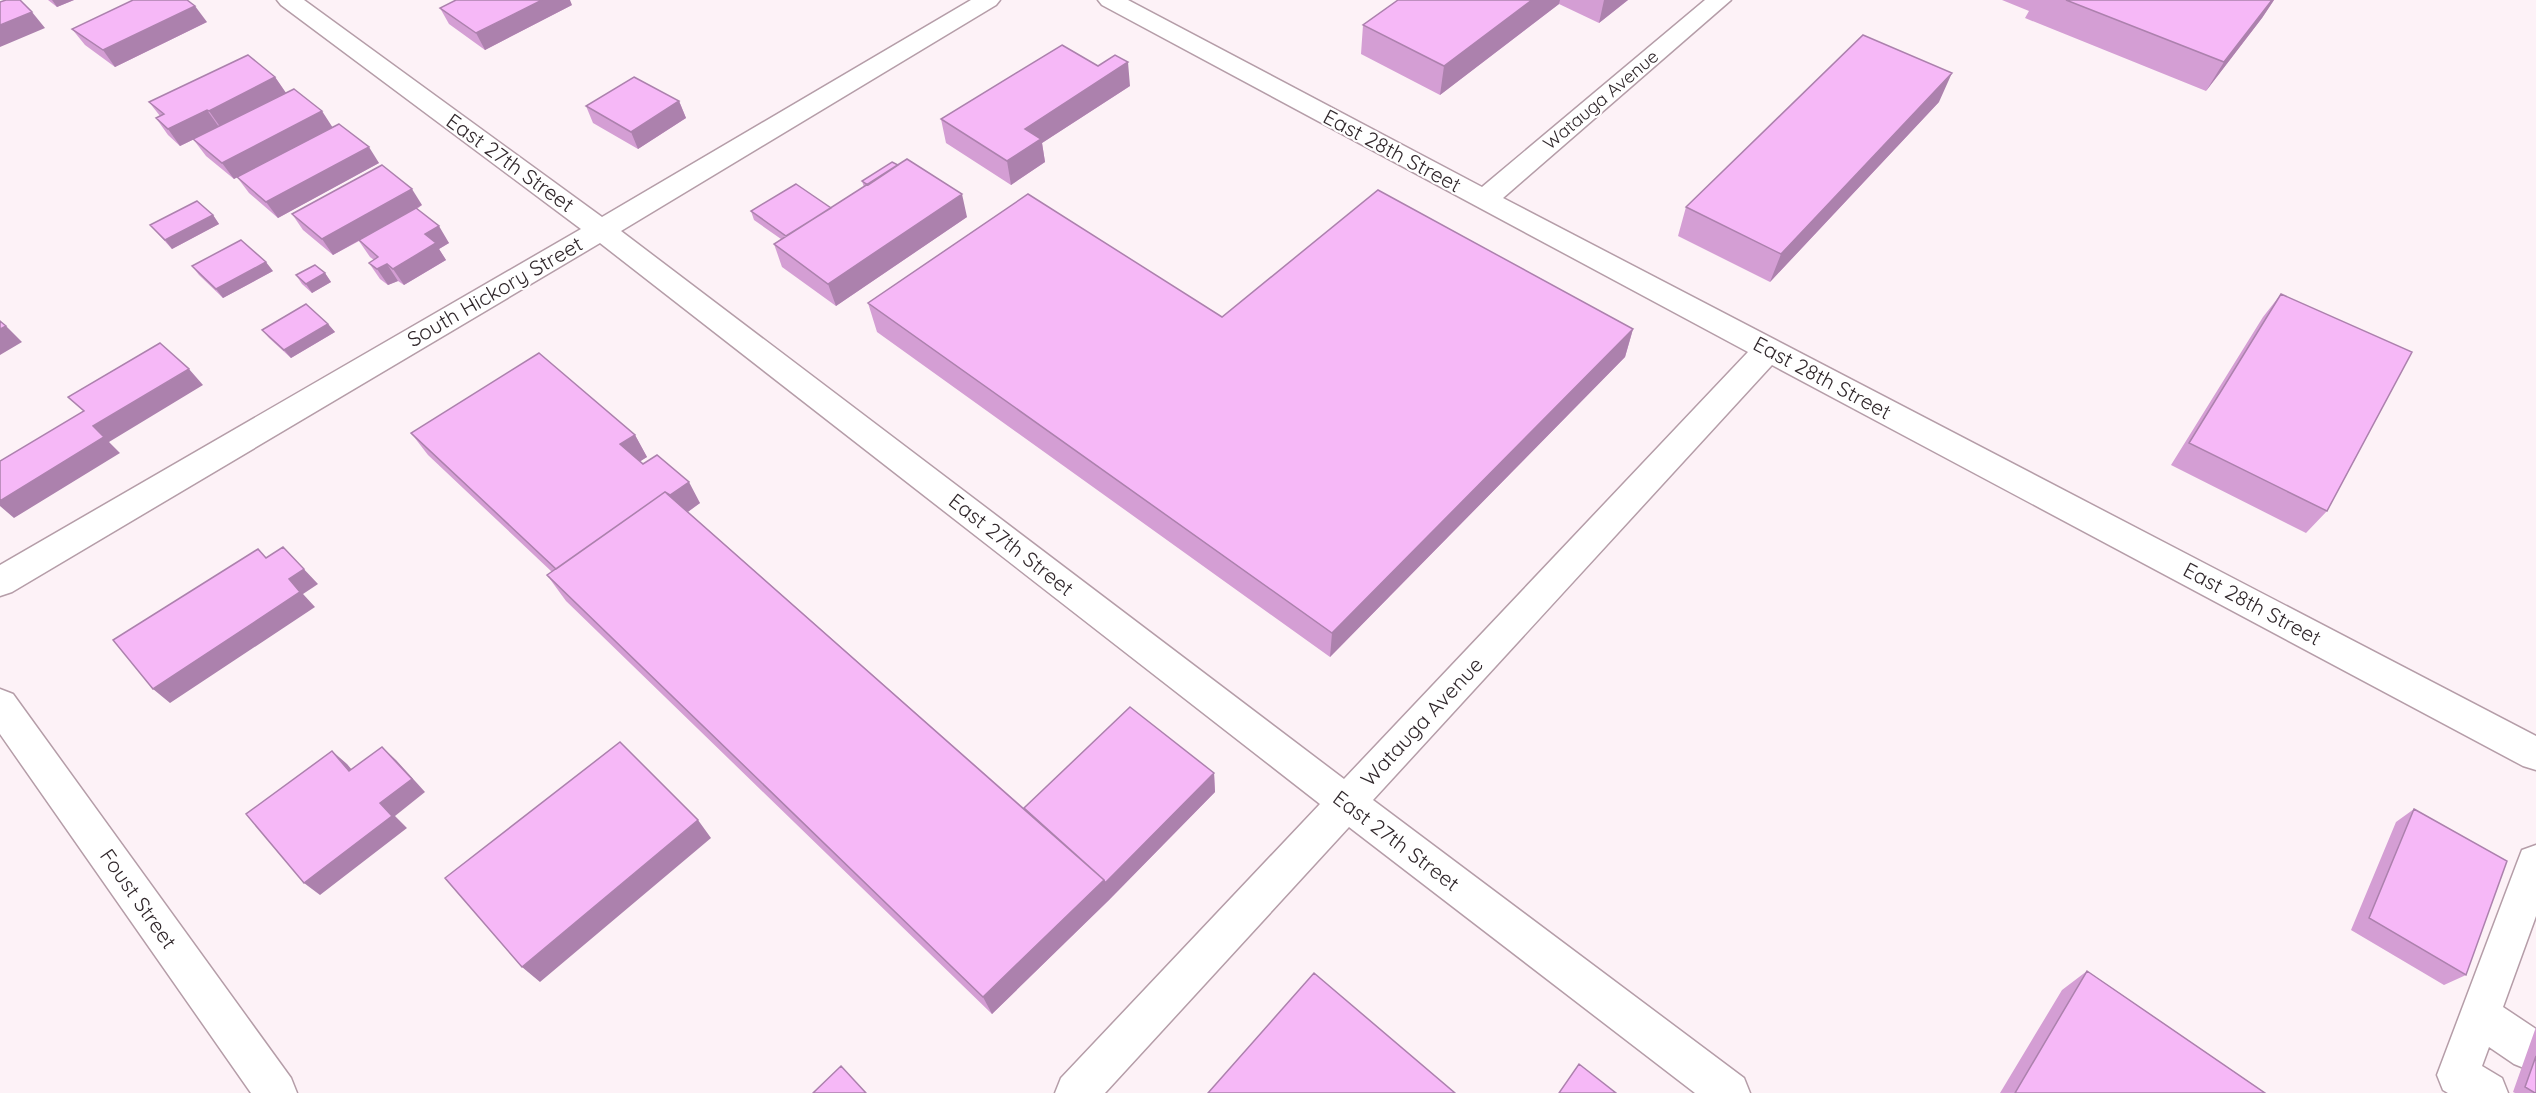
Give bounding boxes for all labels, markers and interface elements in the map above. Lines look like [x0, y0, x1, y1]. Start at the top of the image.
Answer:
street label: Watauga Avenue [1538, 45, 1663, 155]
street label: East 28th Street [1319, 103, 1466, 197]
street label: East 27th Street [442, 107, 580, 217]
street label: South Hickory Street [402, 230, 587, 352]
street label: East 28th Street [1749, 330, 1896, 424]
street label: East 27th Street [944, 487, 1079, 601]
street label: East 28th Street [2179, 556, 2326, 650]
street label: Watauga Avenue [1355, 651, 1488, 791]
street label: East 27th Street [1328, 784, 1465, 896]
street label: Foust Street [95, 843, 183, 954]

